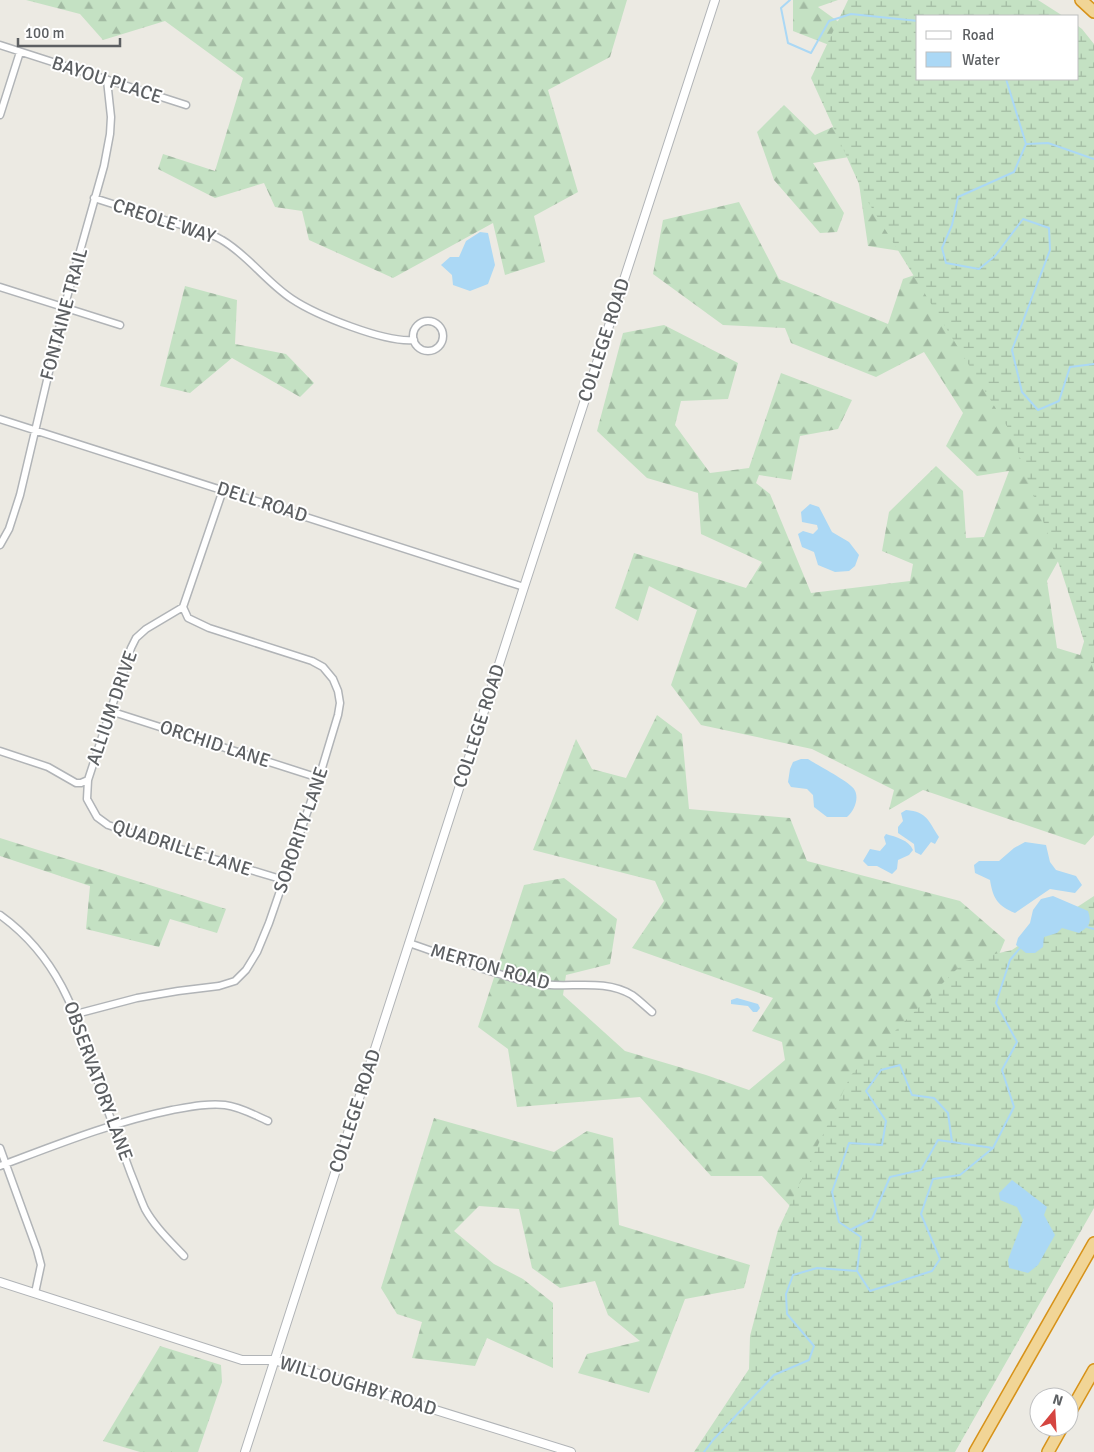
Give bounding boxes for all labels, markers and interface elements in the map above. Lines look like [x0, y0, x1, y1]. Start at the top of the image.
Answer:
scale bar [18, 15, 120, 47]
legend [916, 15, 1079, 80]
text: 100 m [25, 24, 65, 42]
text: Road [962, 26, 994, 44]
street label: BAYOU PLACE [49, 51, 165, 109]
text: Water [962, 51, 1000, 69]
street label: CREOLE WAY [110, 193, 219, 249]
street label: FONTAINE TRAIL [35, 245, 93, 383]
street label: COLLEGE ROAD [573, 275, 635, 405]
street label: DELL ROAD [214, 476, 310, 528]
street label: ALLIUM DRIVE [81, 647, 143, 769]
street label: COLLEGE ROAD [448, 661, 510, 791]
street label: ORCHID LANE [157, 715, 273, 773]
street label: SORORITY LANE [268, 764, 334, 896]
street label: QUADRILLE LANE [109, 814, 255, 882]
street label: MERTON ROAD [428, 939, 552, 995]
street label: OBSERVATORY LANE [58, 998, 138, 1164]
street label: COLLEGE ROAD [324, 1046, 386, 1176]
street label: WILLOUGHBY ROAD [277, 1351, 439, 1421]
north arrow [1029, 1387, 1079, 1437]
text: N [1051, 1391, 1065, 1410]

